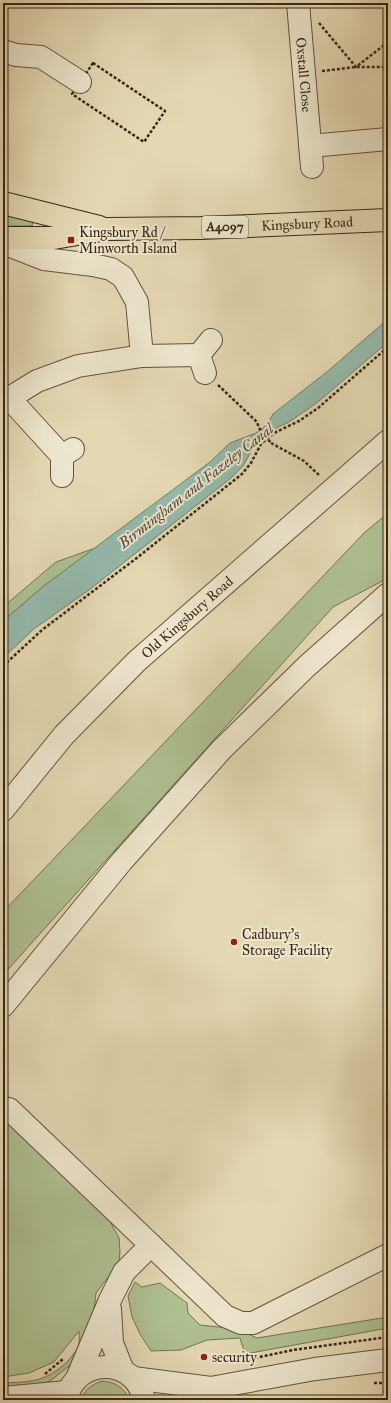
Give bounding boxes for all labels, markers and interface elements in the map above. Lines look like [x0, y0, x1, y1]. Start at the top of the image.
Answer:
street label: Oxstall Close [292, 37, 316, 113]
street label: Kingsbury Road [261, 213, 353, 234]
road number: A4097 [202, 216, 248, 238]
place label: Kingsbury Rd / Minworth Island [79, 224, 177, 257]
marker: Kingsbury Rd / Minworth Island [66, 235, 76, 245]
water label: Birmingham and Fazeley Canal [114, 419, 279, 553]
street label: Old Kingsbury Road [138, 572, 236, 662]
place label: Cadbury's Storage Facility [242, 926, 333, 959]
marker: Cadbury's Storage Facility [229, 937, 239, 947]
place label: security [212, 1349, 257, 1366]
marker: security [199, 1352, 209, 1362]

